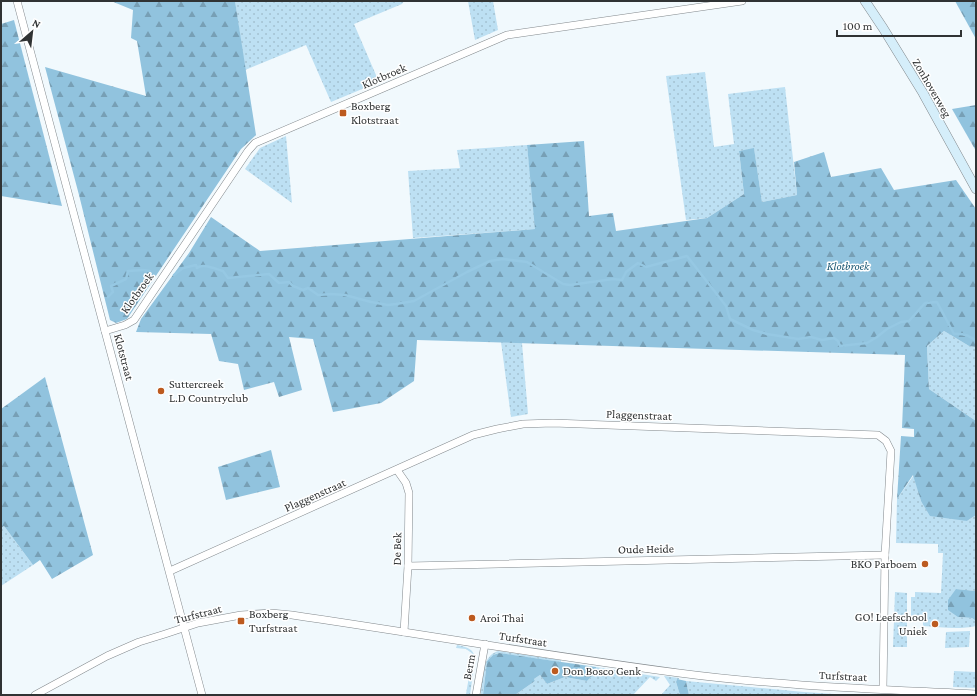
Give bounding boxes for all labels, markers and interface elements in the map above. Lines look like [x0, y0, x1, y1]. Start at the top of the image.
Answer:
north arrow [12, 12, 52, 52]
scale bar [837, 12, 961, 38]
text: N [31, 16, 43, 30]
text: 100 m [843, 19, 873, 33]
street label: Zonhoverweg [909, 56, 955, 120]
street label: Klotbroek [360, 60, 409, 92]
place label: Boxberg Klotstraat [351, 99, 400, 127]
marker: Boxberg Klotstraat [338, 108, 348, 118]
park label: Klotbroek [827, 259, 870, 273]
street label: Klotbroek [117, 270, 157, 316]
street label: Klotstraat [111, 332, 137, 383]
place label: Suttercreek L.D Countryclub [169, 377, 248, 405]
marker: Suttercreek L.D Countryclub [156, 386, 166, 396]
street label: Plaggenstraat [606, 407, 673, 423]
street label: Plaggenstraat [282, 475, 349, 515]
street label: De Bek [390, 532, 404, 566]
street label: Oude Heide [618, 542, 674, 556]
place label: BKO Parboem [851, 557, 917, 571]
marker: BKO Parboem [920, 559, 930, 569]
street label: Turfstraat [173, 601, 224, 627]
place label: Boxberg Turfstraat [249, 607, 298, 635]
place label: GO! Leefschool Uniek [855, 610, 927, 638]
place label: Aroi Thai [480, 611, 524, 625]
marker: Aroi Thai [467, 613, 477, 623]
marker: Boxberg Turfstraat [236, 616, 246, 626]
marker: GO! Leefschool Uniek [930, 619, 940, 629]
street label: Turfstraat [498, 628, 549, 650]
street label: Berm [460, 653, 478, 681]
place label: Don Bosco Genk [563, 664, 641, 678]
marker: Don Bosco Genk [550, 666, 560, 676]
street label: Turfstraat [818, 668, 869, 684]

